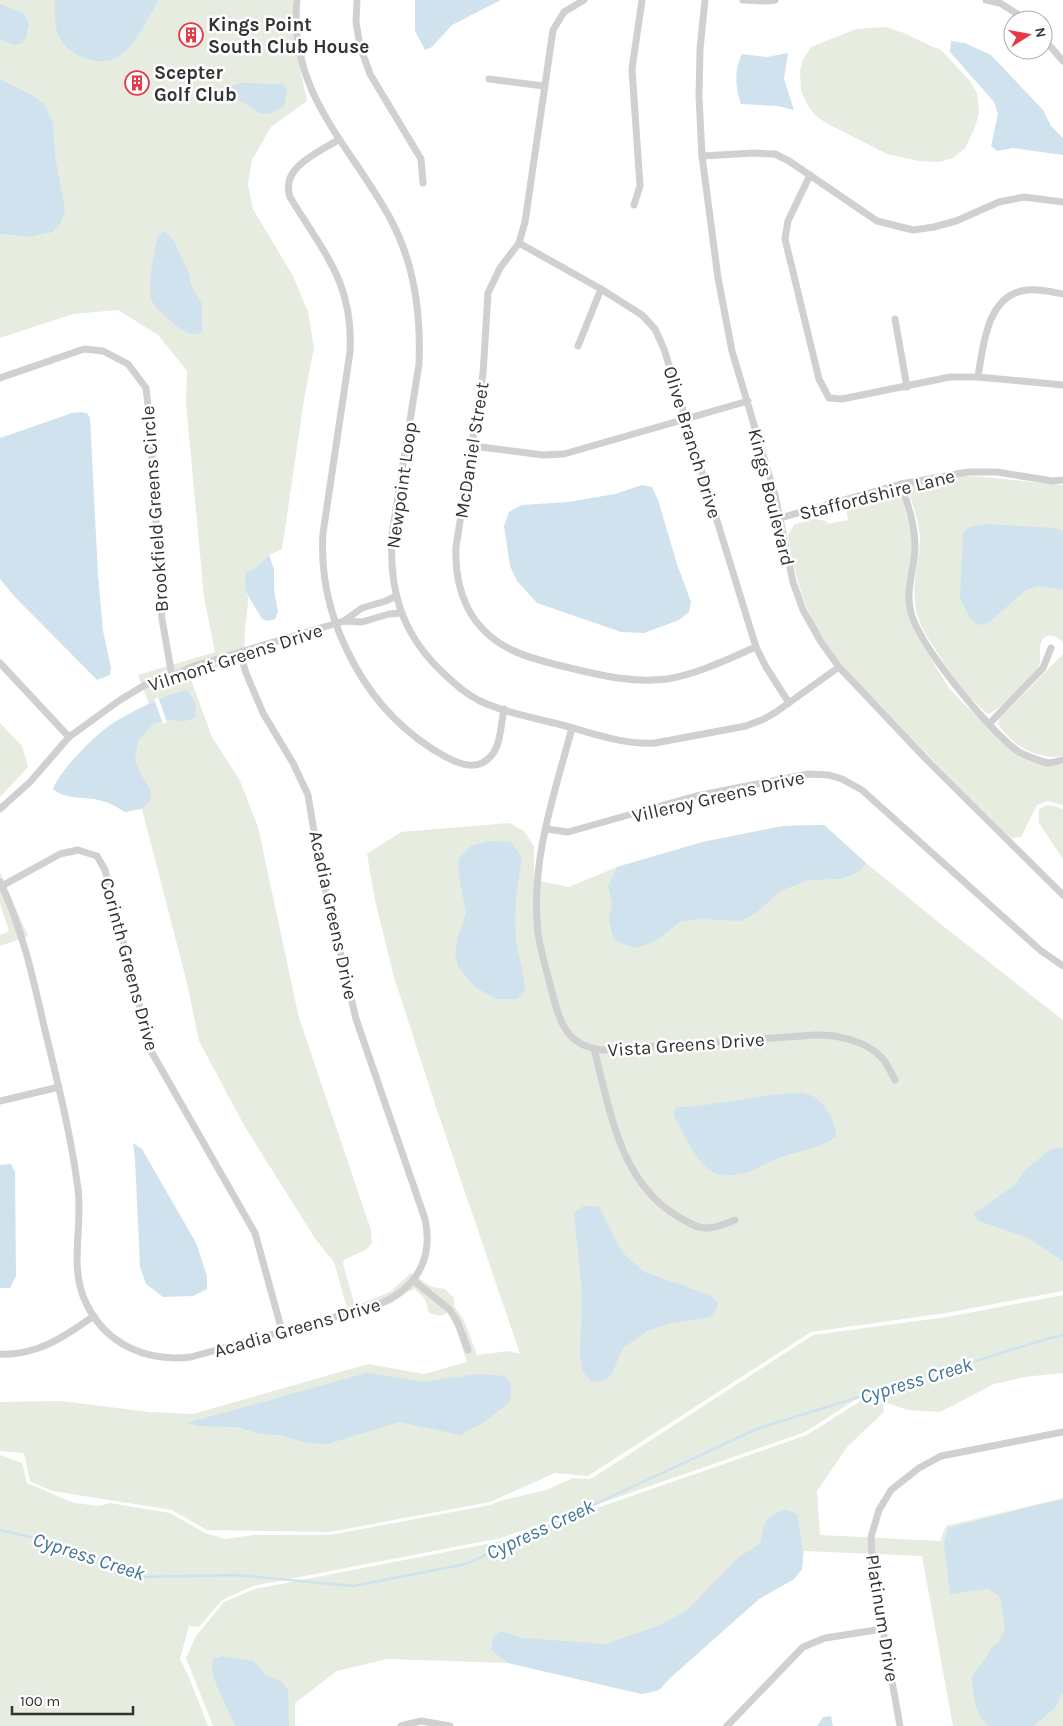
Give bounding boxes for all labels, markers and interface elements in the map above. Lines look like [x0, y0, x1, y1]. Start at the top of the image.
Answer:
north arrow [1003, 10, 1053, 60]
place label: Kings Point South Club House [208, 14, 369, 58]
building icon: Kings Point South Club House [178, 22, 204, 48]
text: N [1031, 26, 1050, 39]
place label: Scepter Golf Club [154, 62, 237, 106]
building icon: Scepter Golf Club [124, 70, 150, 96]
street label: Olive Branch Drive [658, 364, 726, 521]
street label: McDaniel Street [450, 380, 494, 520]
street label: Brookfield Greens Circle [137, 405, 173, 613]
street label: Newpoint Loop [382, 420, 422, 550]
street label: Kings Boulevard [743, 426, 799, 568]
street label: Staffordshire Lane [797, 465, 957, 525]
street label: Vilmont Greens Drive [145, 619, 325, 697]
street label: Villeroy Greens Drive [630, 766, 807, 828]
street label: Acadia Greens Drive [304, 829, 362, 1002]
street label: Corinth Greens Drive [95, 875, 163, 1053]
street label: Vista Greens Drive [607, 1029, 765, 1061]
street label: Acadia Greens Drive [212, 1294, 383, 1362]
water label: Cypress Creek [857, 1352, 976, 1408]
water label: Cypress Creek [483, 1494, 599, 1564]
water label: Cypress Creek [30, 1528, 149, 1586]
street label: Platinum Drive [861, 1553, 903, 1683]
scale bar [12, 1684, 134, 1716]
text: 100 m [20, 1692, 60, 1710]

